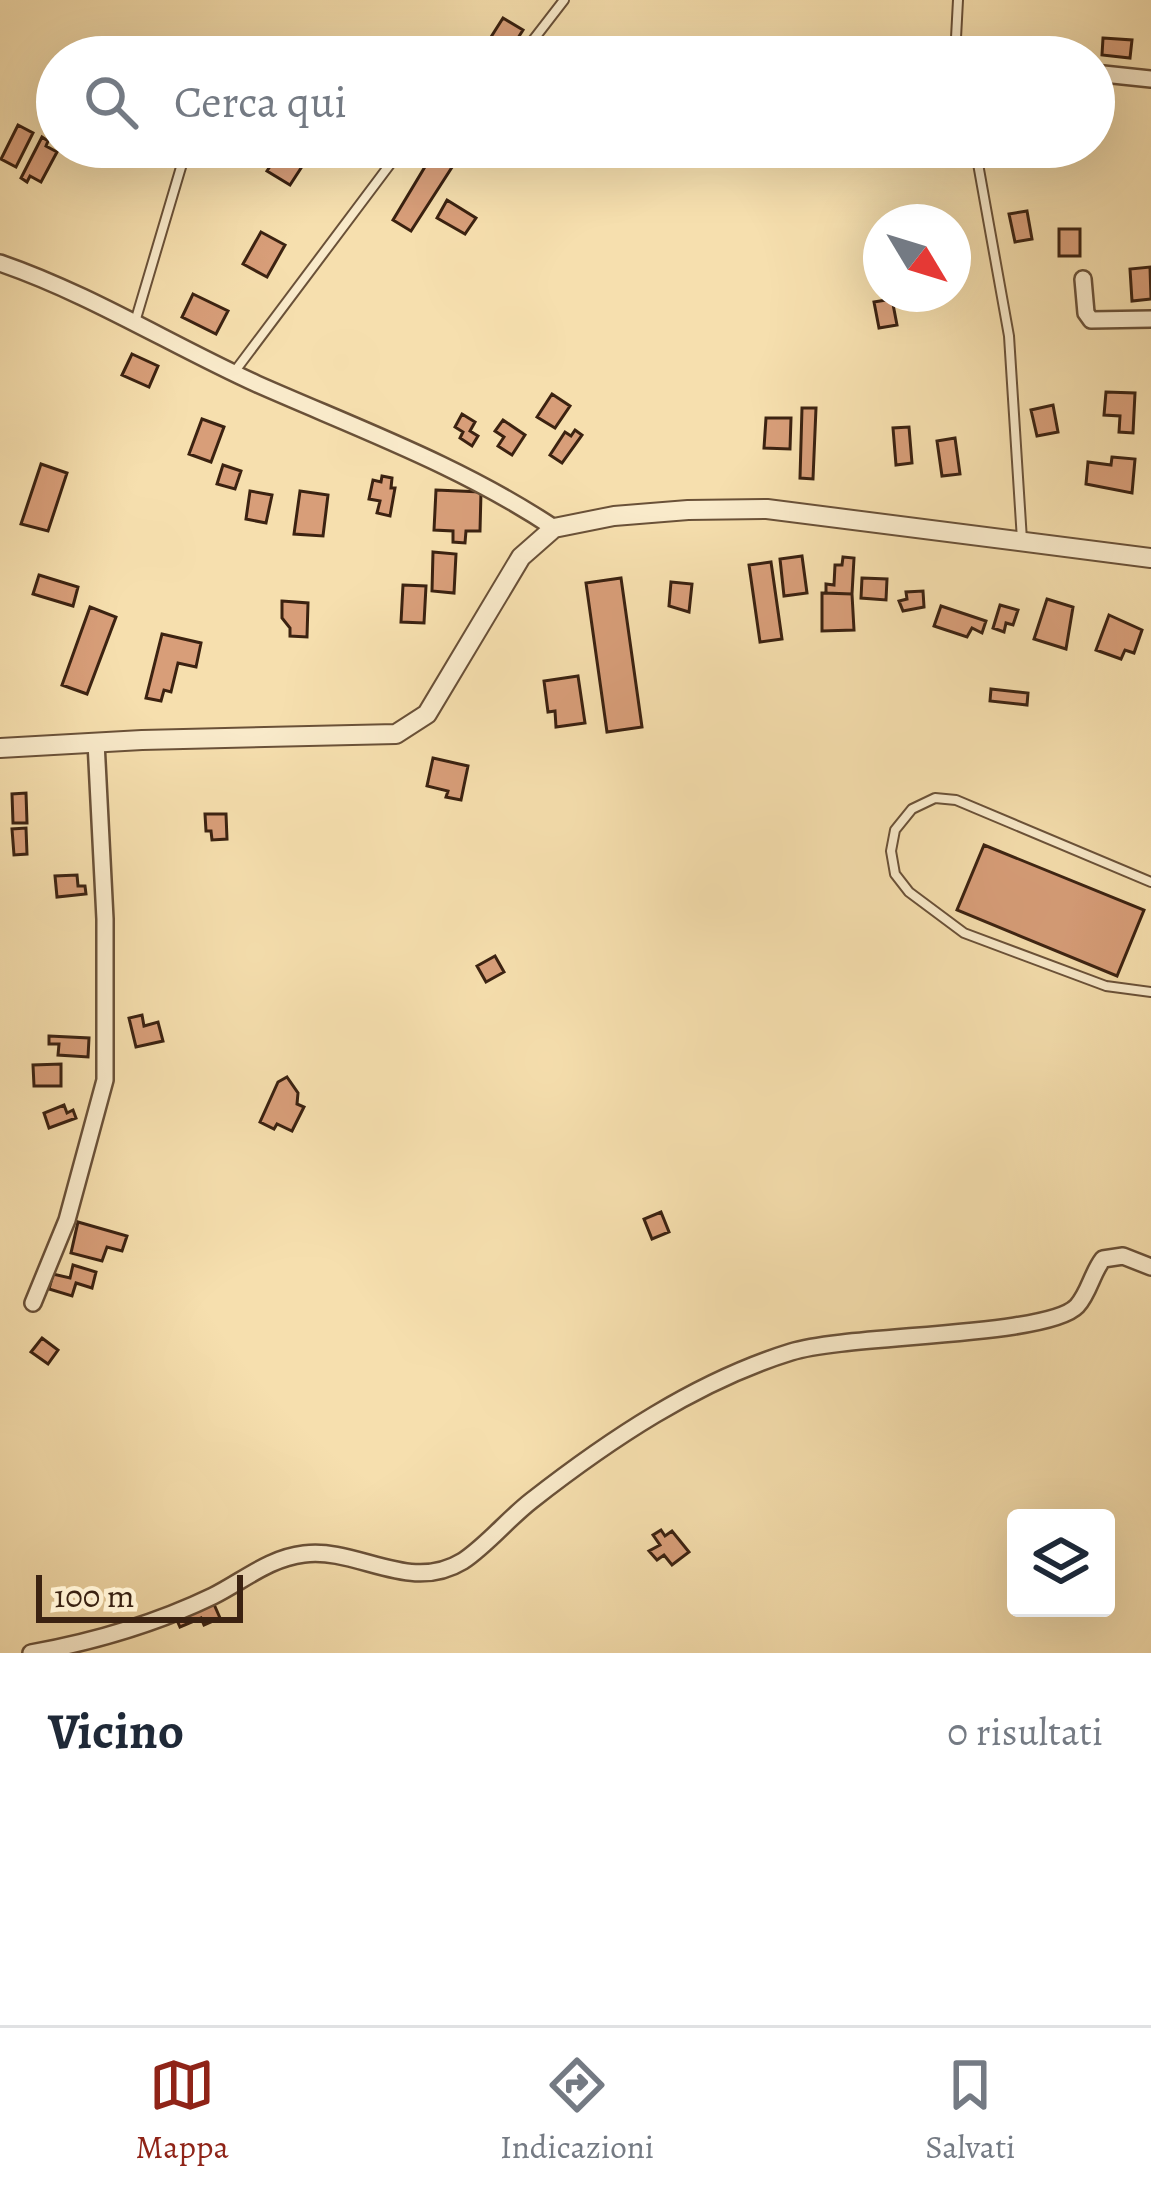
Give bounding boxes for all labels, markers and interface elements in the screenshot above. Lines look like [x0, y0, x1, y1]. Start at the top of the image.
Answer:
search box [36, 36, 1115, 168]
icon: search [78, 69, 144, 135]
text: Cerca qui [174, 71, 347, 133]
north arrow [863, 204, 971, 312]
map controls [1007, 1509, 1115, 1617]
button: layers [1007, 1509, 1115, 1617]
scale bar [36, 1569, 243, 1622]
text: 100 m [54, 1573, 134, 1618]
text: Vicino [48, 1696, 184, 1766]
text: 0 risultati [947, 1705, 1103, 1758]
tab: Mappa [136, 2052, 229, 2169]
tab: Indicazioni [500, 2052, 654, 2169]
tab: Salvati [925, 2052, 1015, 2169]

